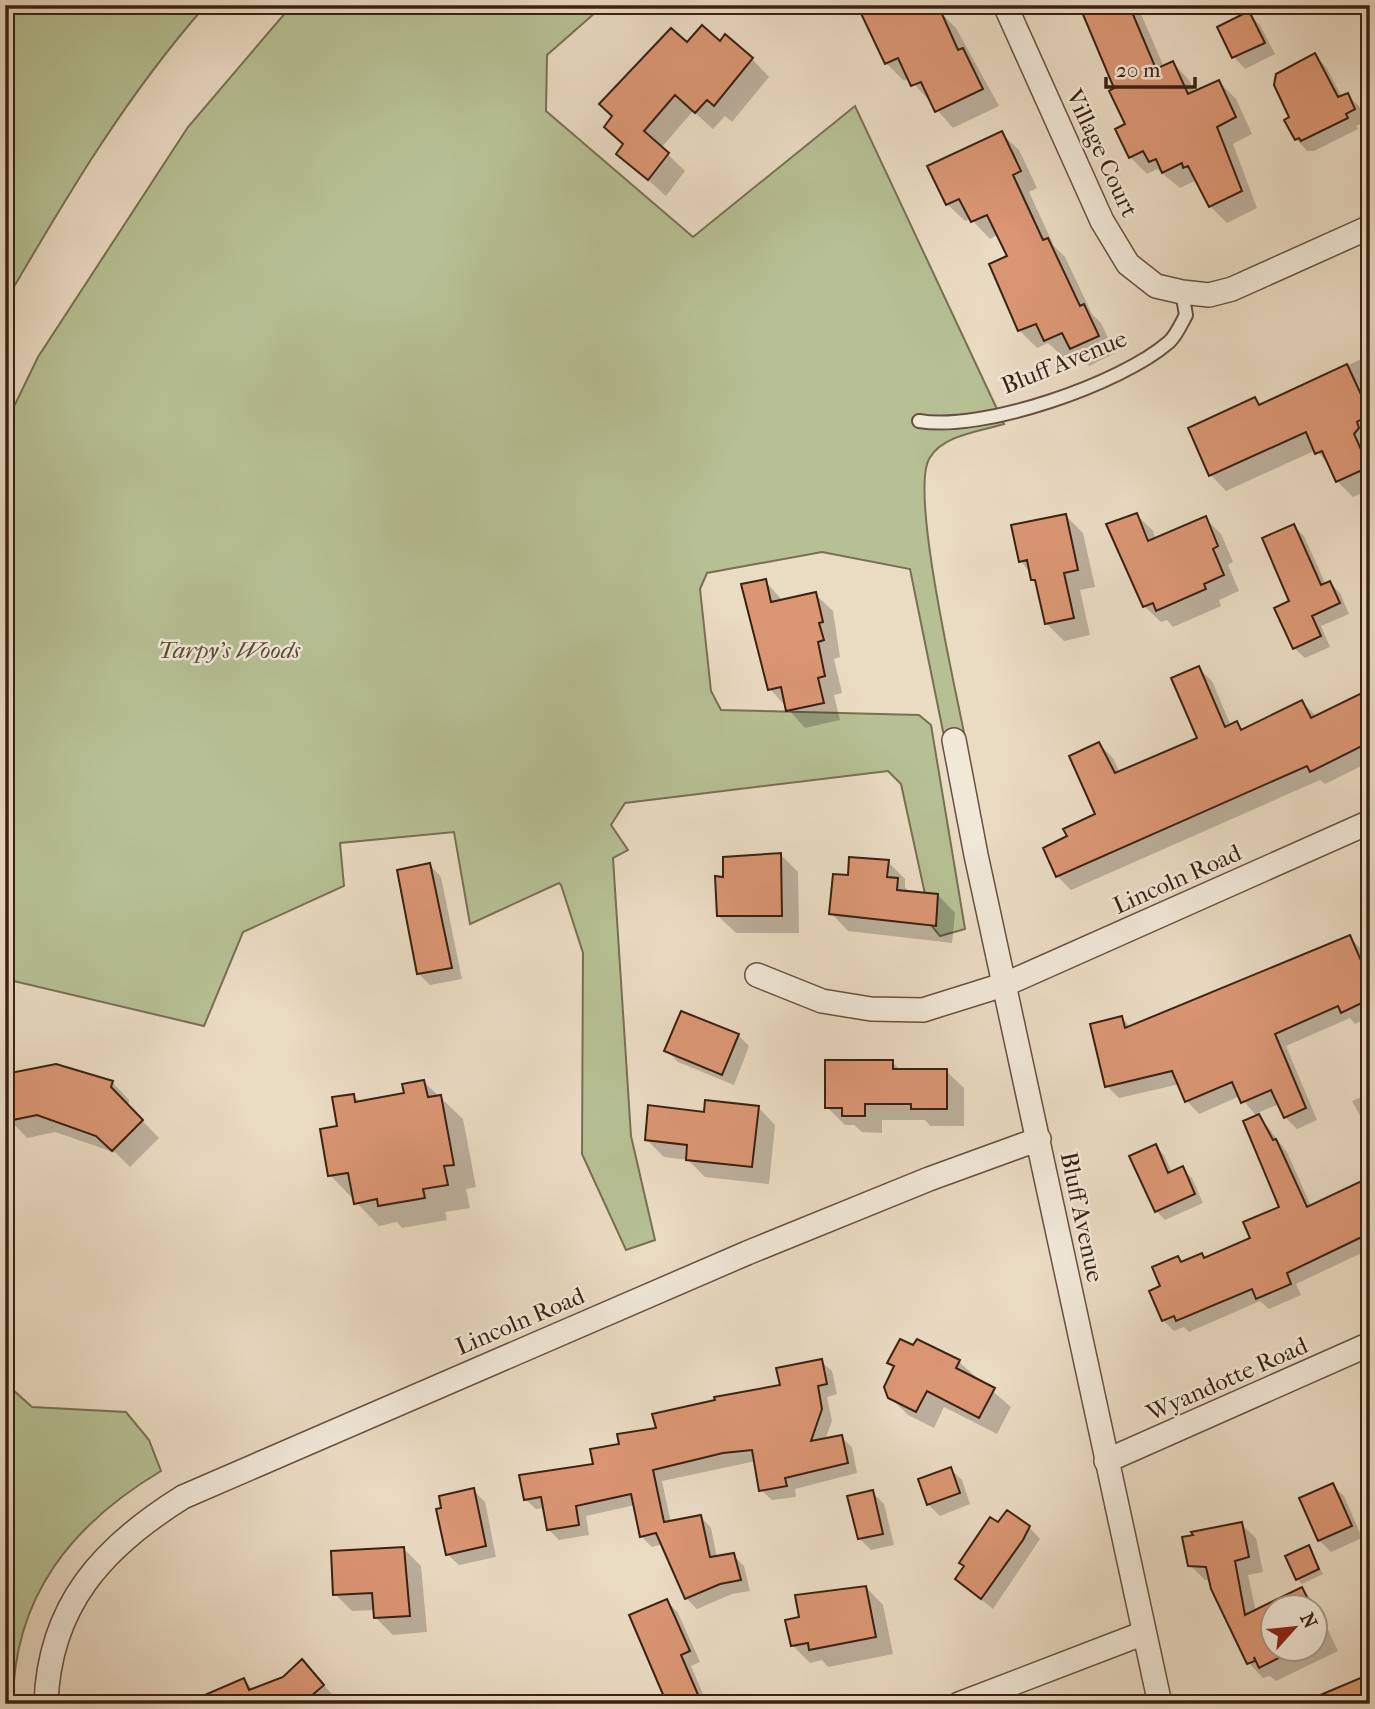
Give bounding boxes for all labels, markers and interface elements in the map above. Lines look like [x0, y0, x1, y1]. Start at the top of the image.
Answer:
scale bar [1106, 46, 1195, 90]
text: 20 m [1116, 58, 1161, 82]
street label: Village Court [1060, 84, 1144, 222]
street label: Bluff Avenue [997, 324, 1131, 400]
park label: Tarpy's Woods [158, 636, 301, 664]
street label: Lincoln Road [1109, 838, 1246, 920]
street label: Bluff Avenue [1055, 1149, 1109, 1285]
street label: Lincoln Road [451, 1281, 589, 1361]
street label: Wyandotte Road [1141, 1331, 1313, 1427]
north arrow [1260, 1594, 1330, 1664]
text: N [1295, 1609, 1322, 1633]

